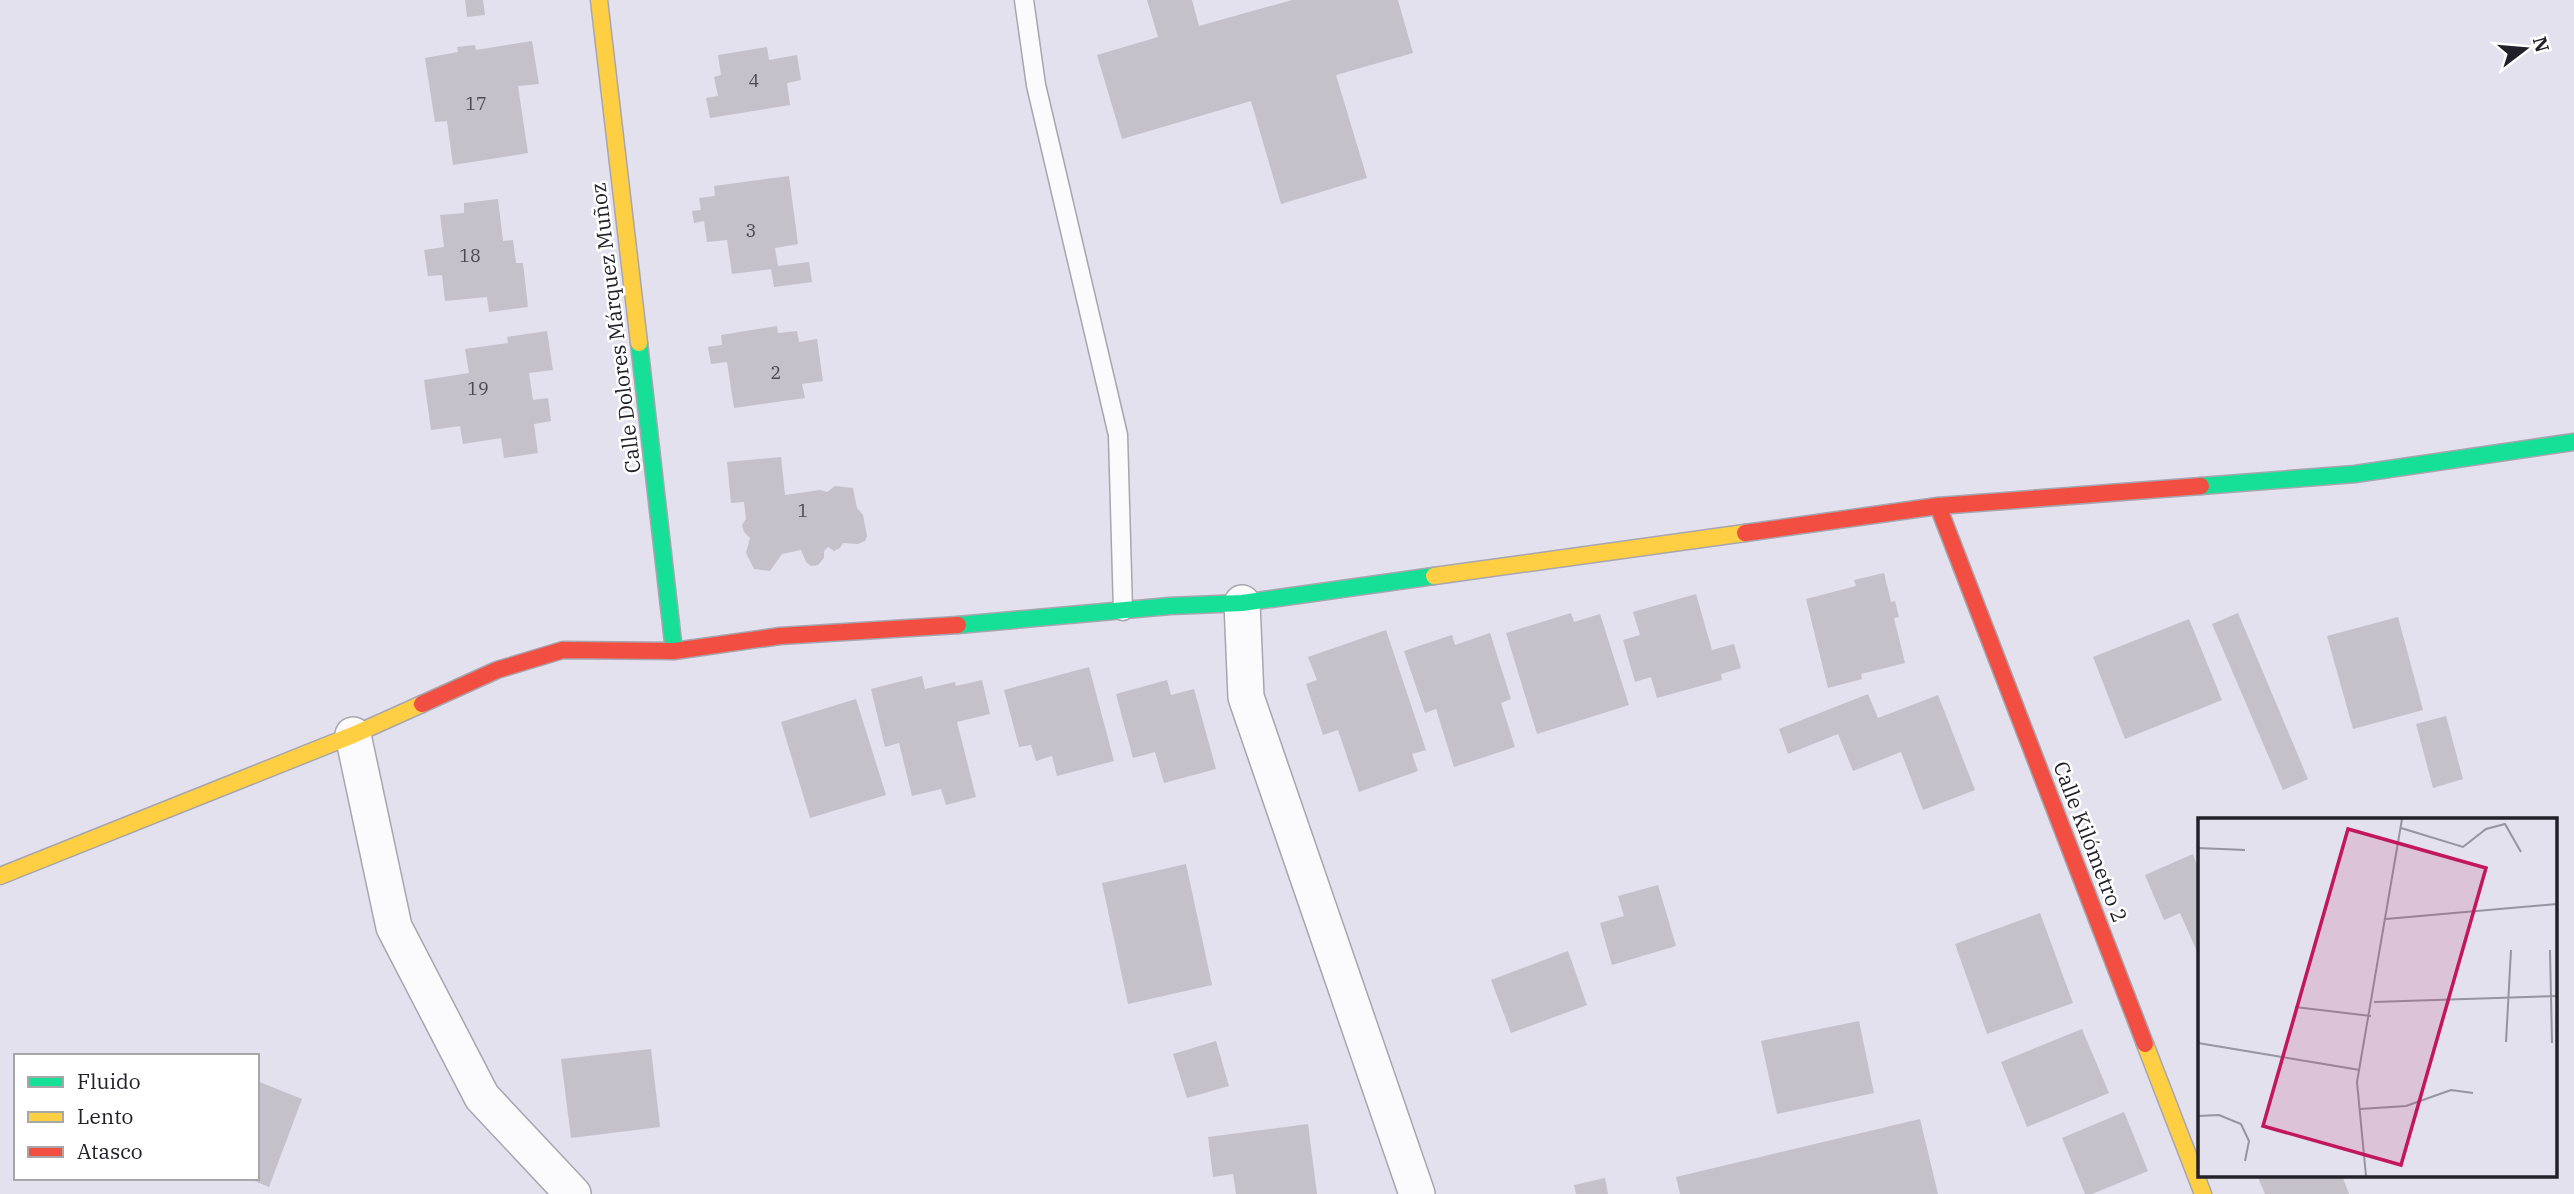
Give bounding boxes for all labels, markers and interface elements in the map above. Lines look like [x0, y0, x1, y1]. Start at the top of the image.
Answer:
north arrow [2490, 14, 2560, 84]
text: N [2528, 34, 2555, 55]
house number: 4 [749, 69, 759, 92]
house number: 17 [465, 92, 487, 115]
street label: Calle Dolores Márquez Muñoz [583, 181, 647, 475]
house number: 3 [746, 219, 756, 242]
house number: 18 [459, 244, 481, 267]
house number: 2 [771, 361, 781, 384]
house number: 19 [467, 377, 489, 400]
house number: 1 [798, 499, 808, 522]
street label: Calle Kilómetro 2 [2047, 757, 2135, 926]
inset map [2198, 818, 2556, 1176]
legend [14, 1054, 259, 1180]
text: Fluido [77, 1067, 141, 1095]
text: Lento [77, 1102, 133, 1130]
text: Atasco [77, 1137, 143, 1165]

